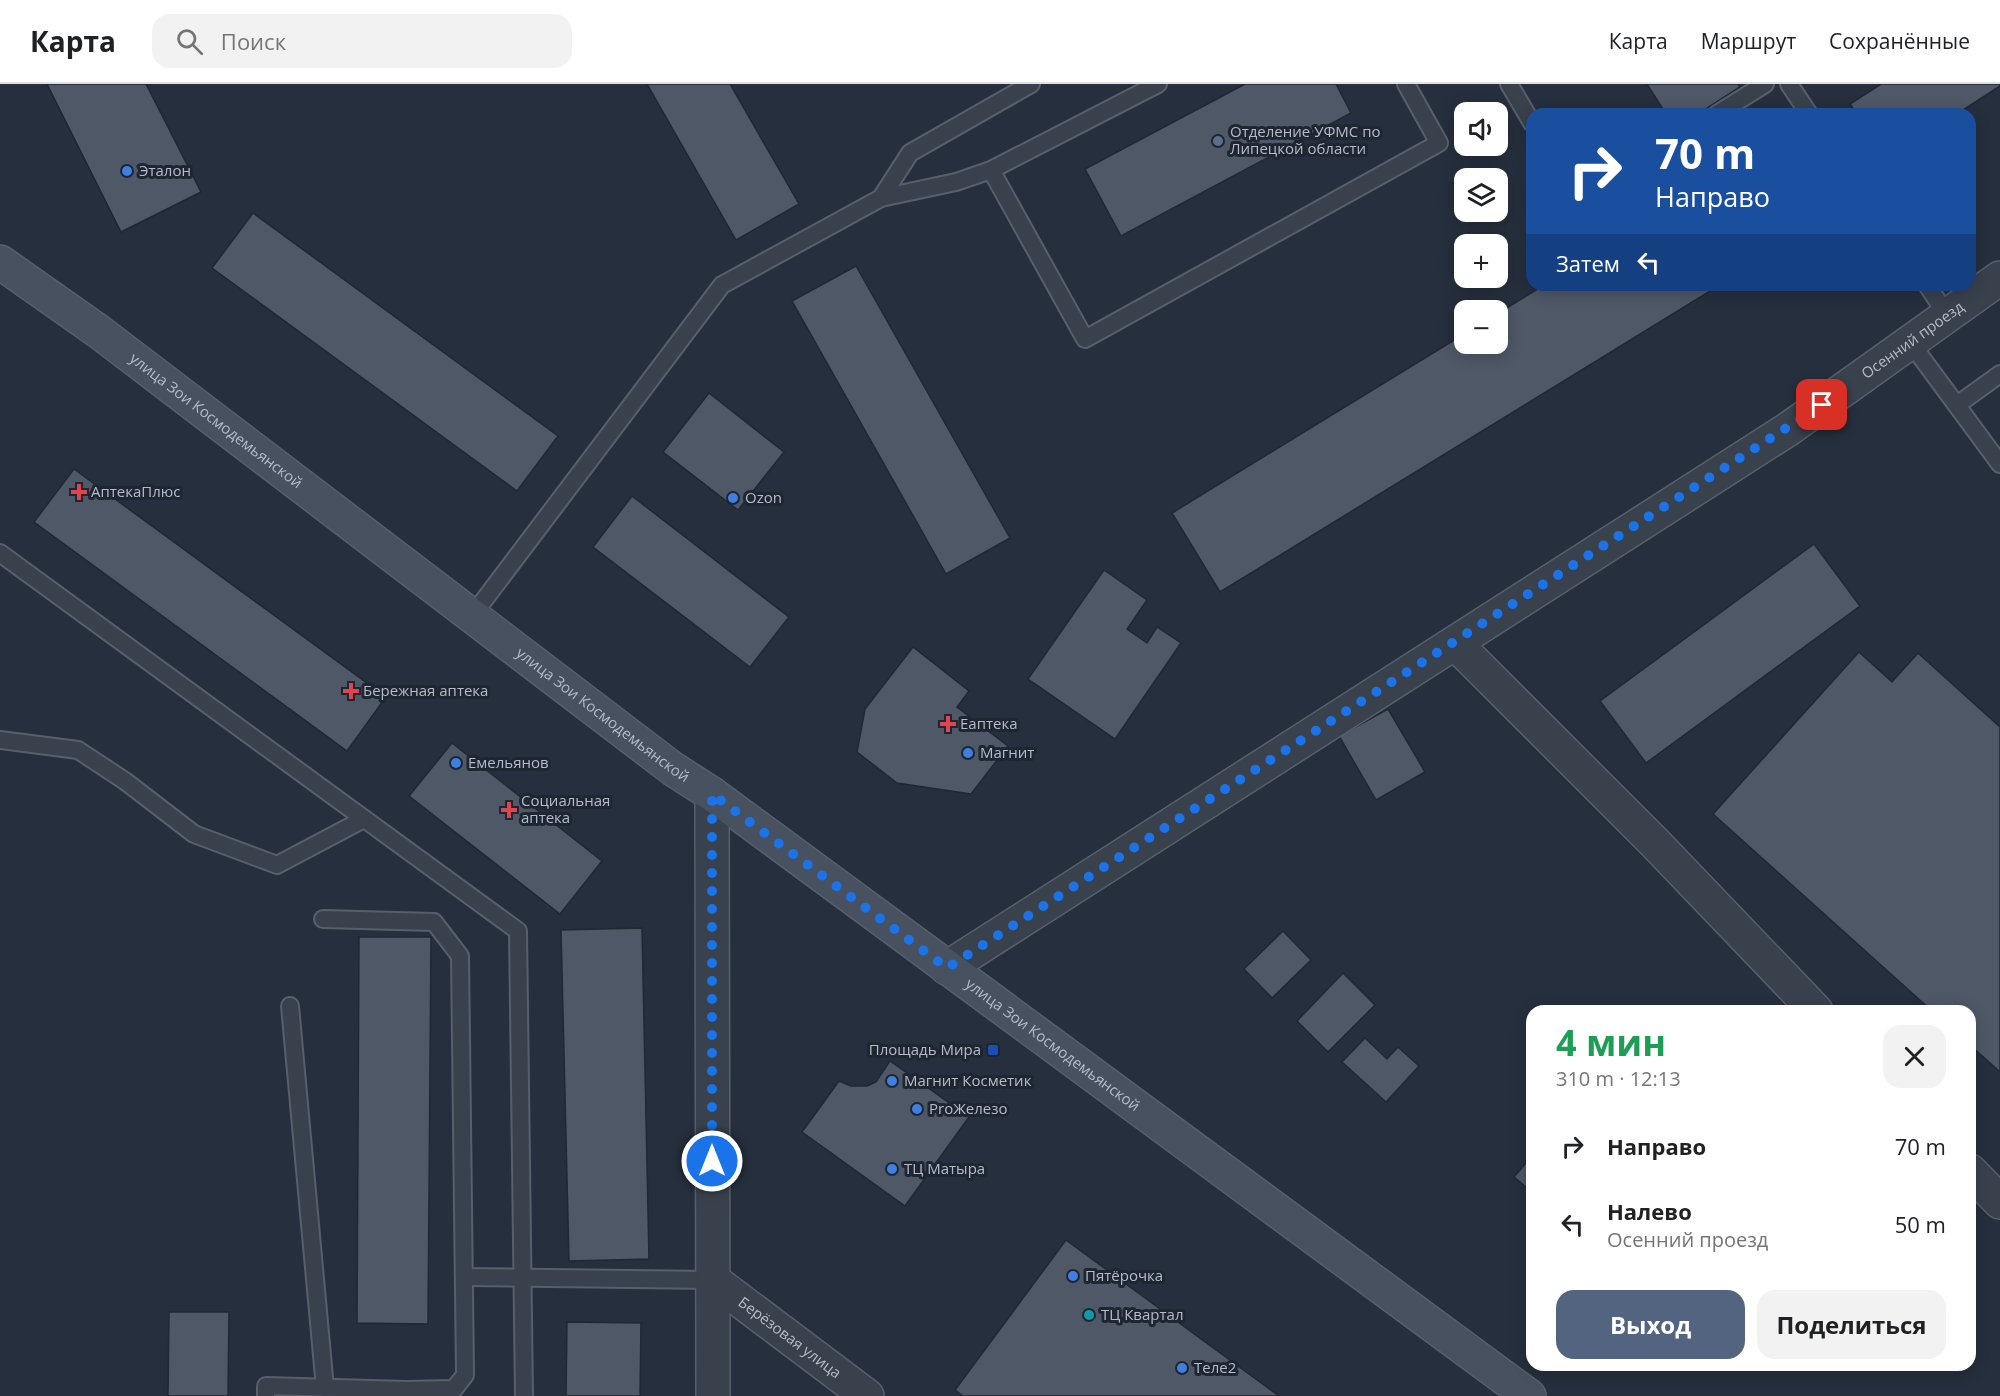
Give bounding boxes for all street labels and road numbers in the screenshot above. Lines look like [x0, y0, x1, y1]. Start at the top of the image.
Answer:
street label: Осенний проезд [1857, 296, 1968, 383]
street label: улица Зои Космодемьянской [126, 348, 307, 492]
street label: улица Зои Космодемьянской [513, 642, 694, 786]
street label: улица Зои Космодемьянской [962, 973, 1144, 1115]
street label: Берёзовая улица [735, 1292, 846, 1382]

